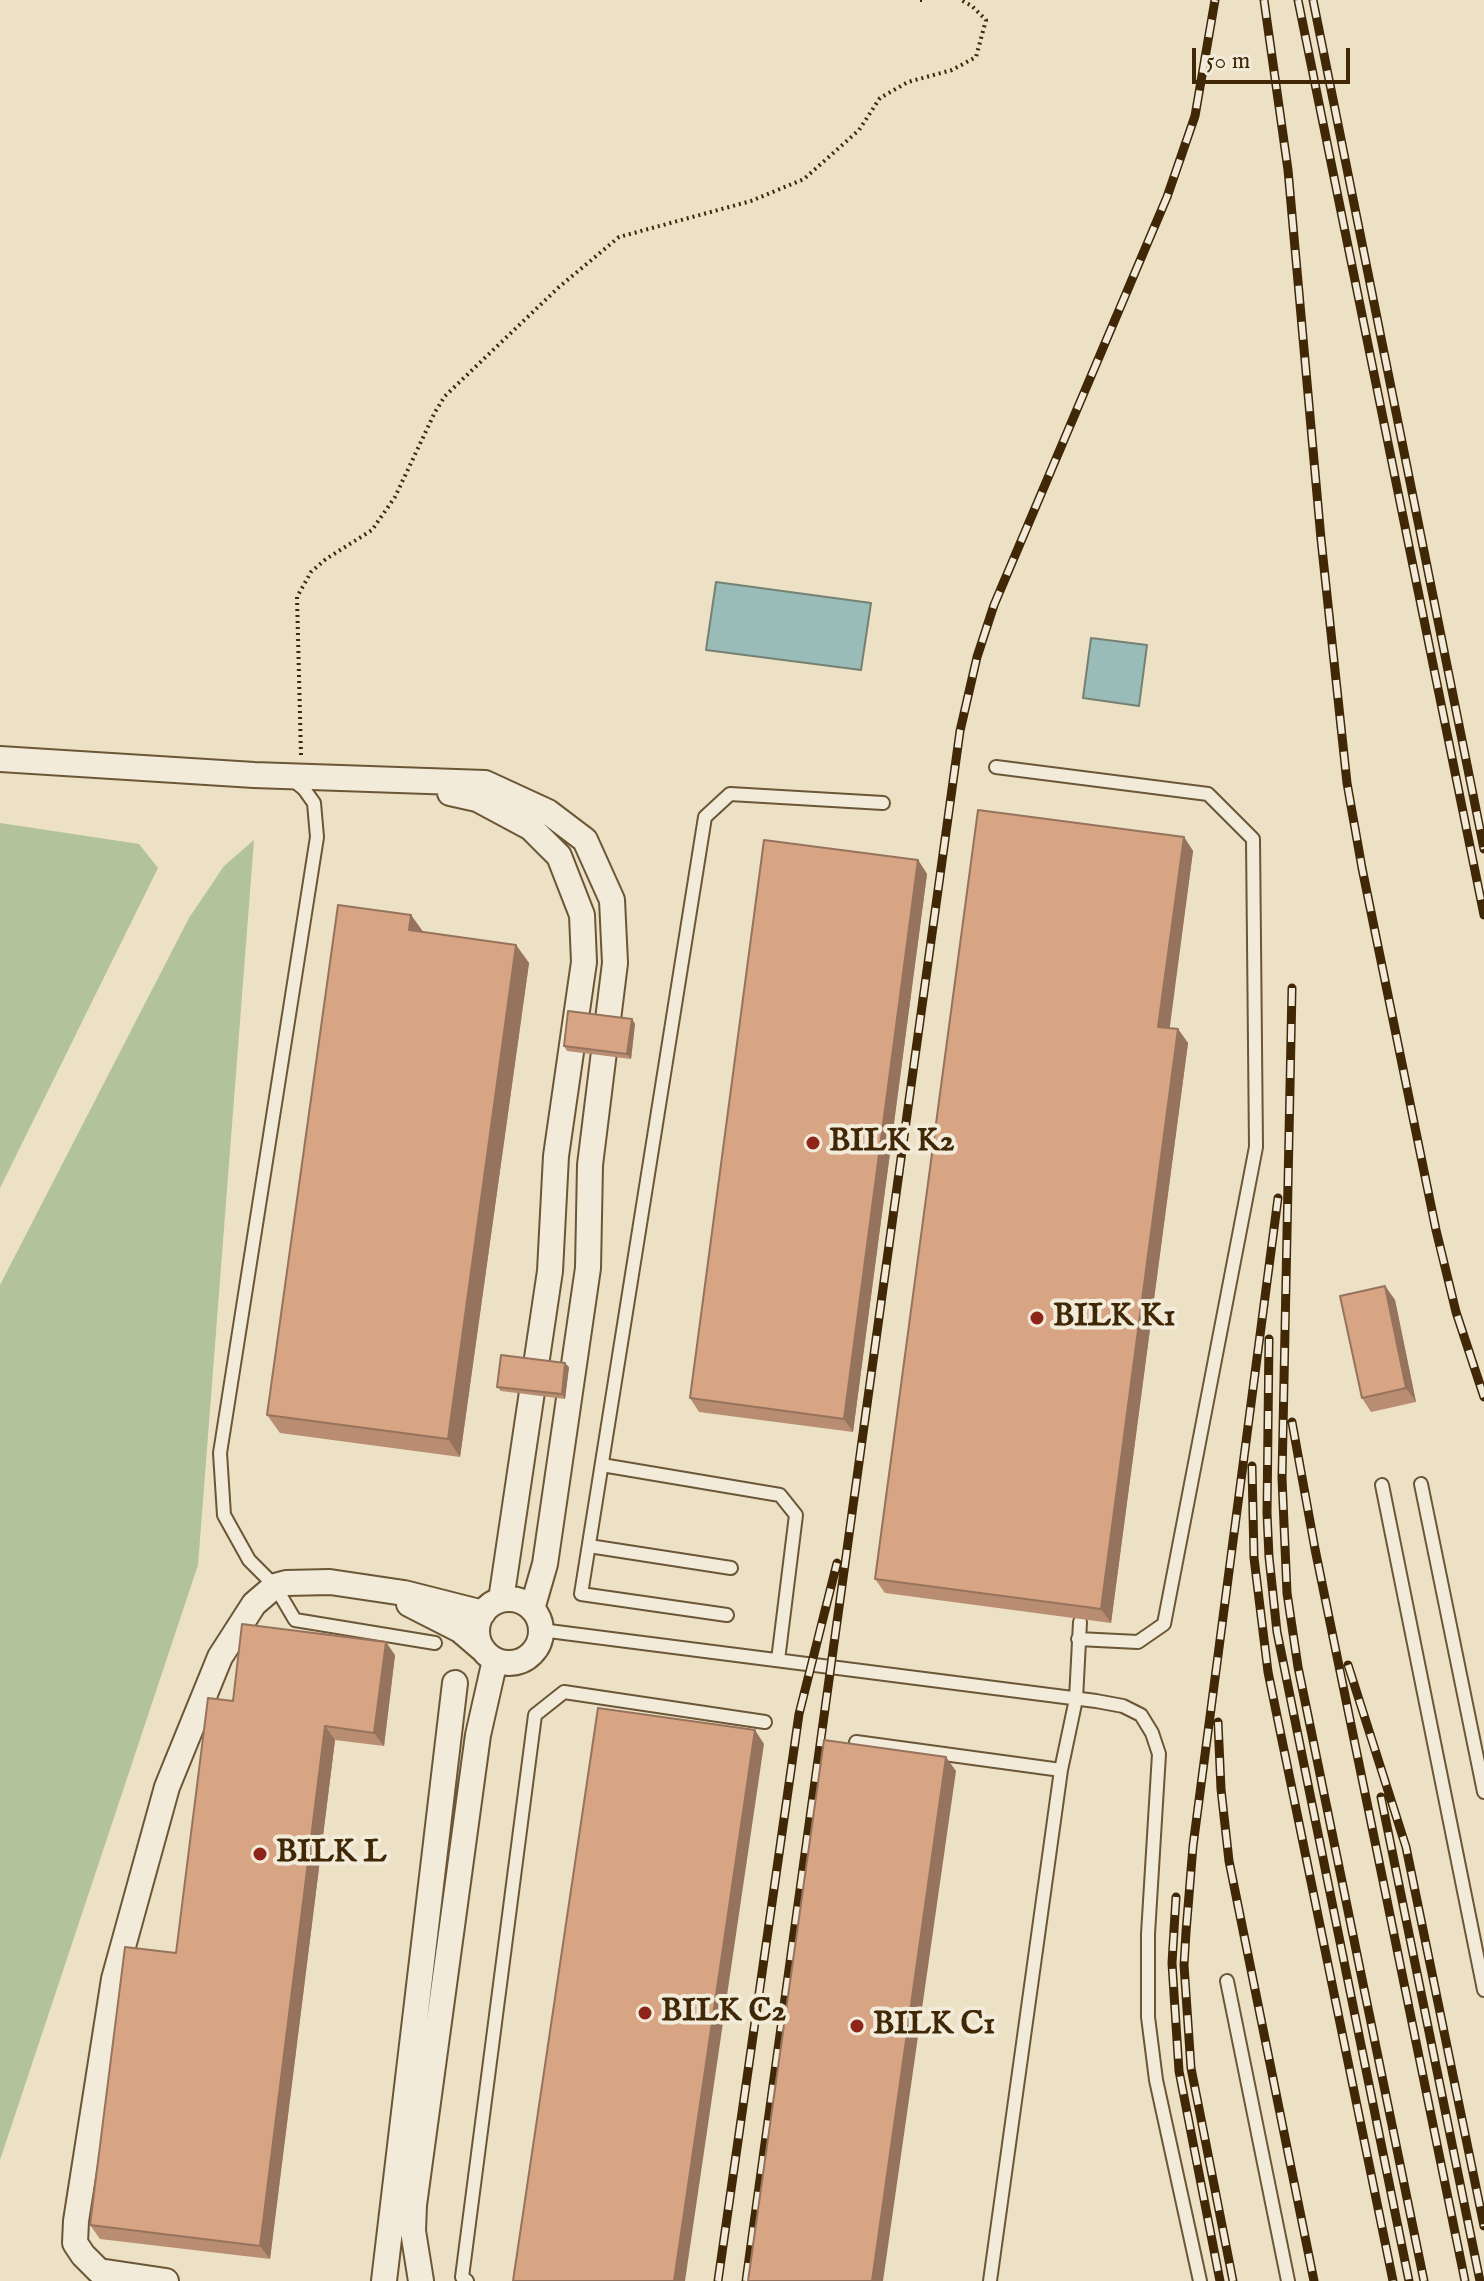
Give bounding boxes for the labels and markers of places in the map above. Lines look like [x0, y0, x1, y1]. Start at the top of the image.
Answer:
place label: BILK K2 [829, 1124, 955, 1162]
marker: BILK K2 [804, 1134, 822, 1152]
place label: BILK K1 [1053, 1299, 1175, 1337]
marker: BILK K1 [1028, 1309, 1046, 1327]
place label: BILK L [276, 1835, 386, 1873]
marker: BILK L [251, 1845, 269, 1863]
place label: BILK C2 [661, 1994, 786, 2032]
marker: BILK C2 [636, 2004, 654, 2022]
place label: BILK C1 [873, 2007, 995, 2045]
marker: BILK C1 [848, 2017, 866, 2035]

